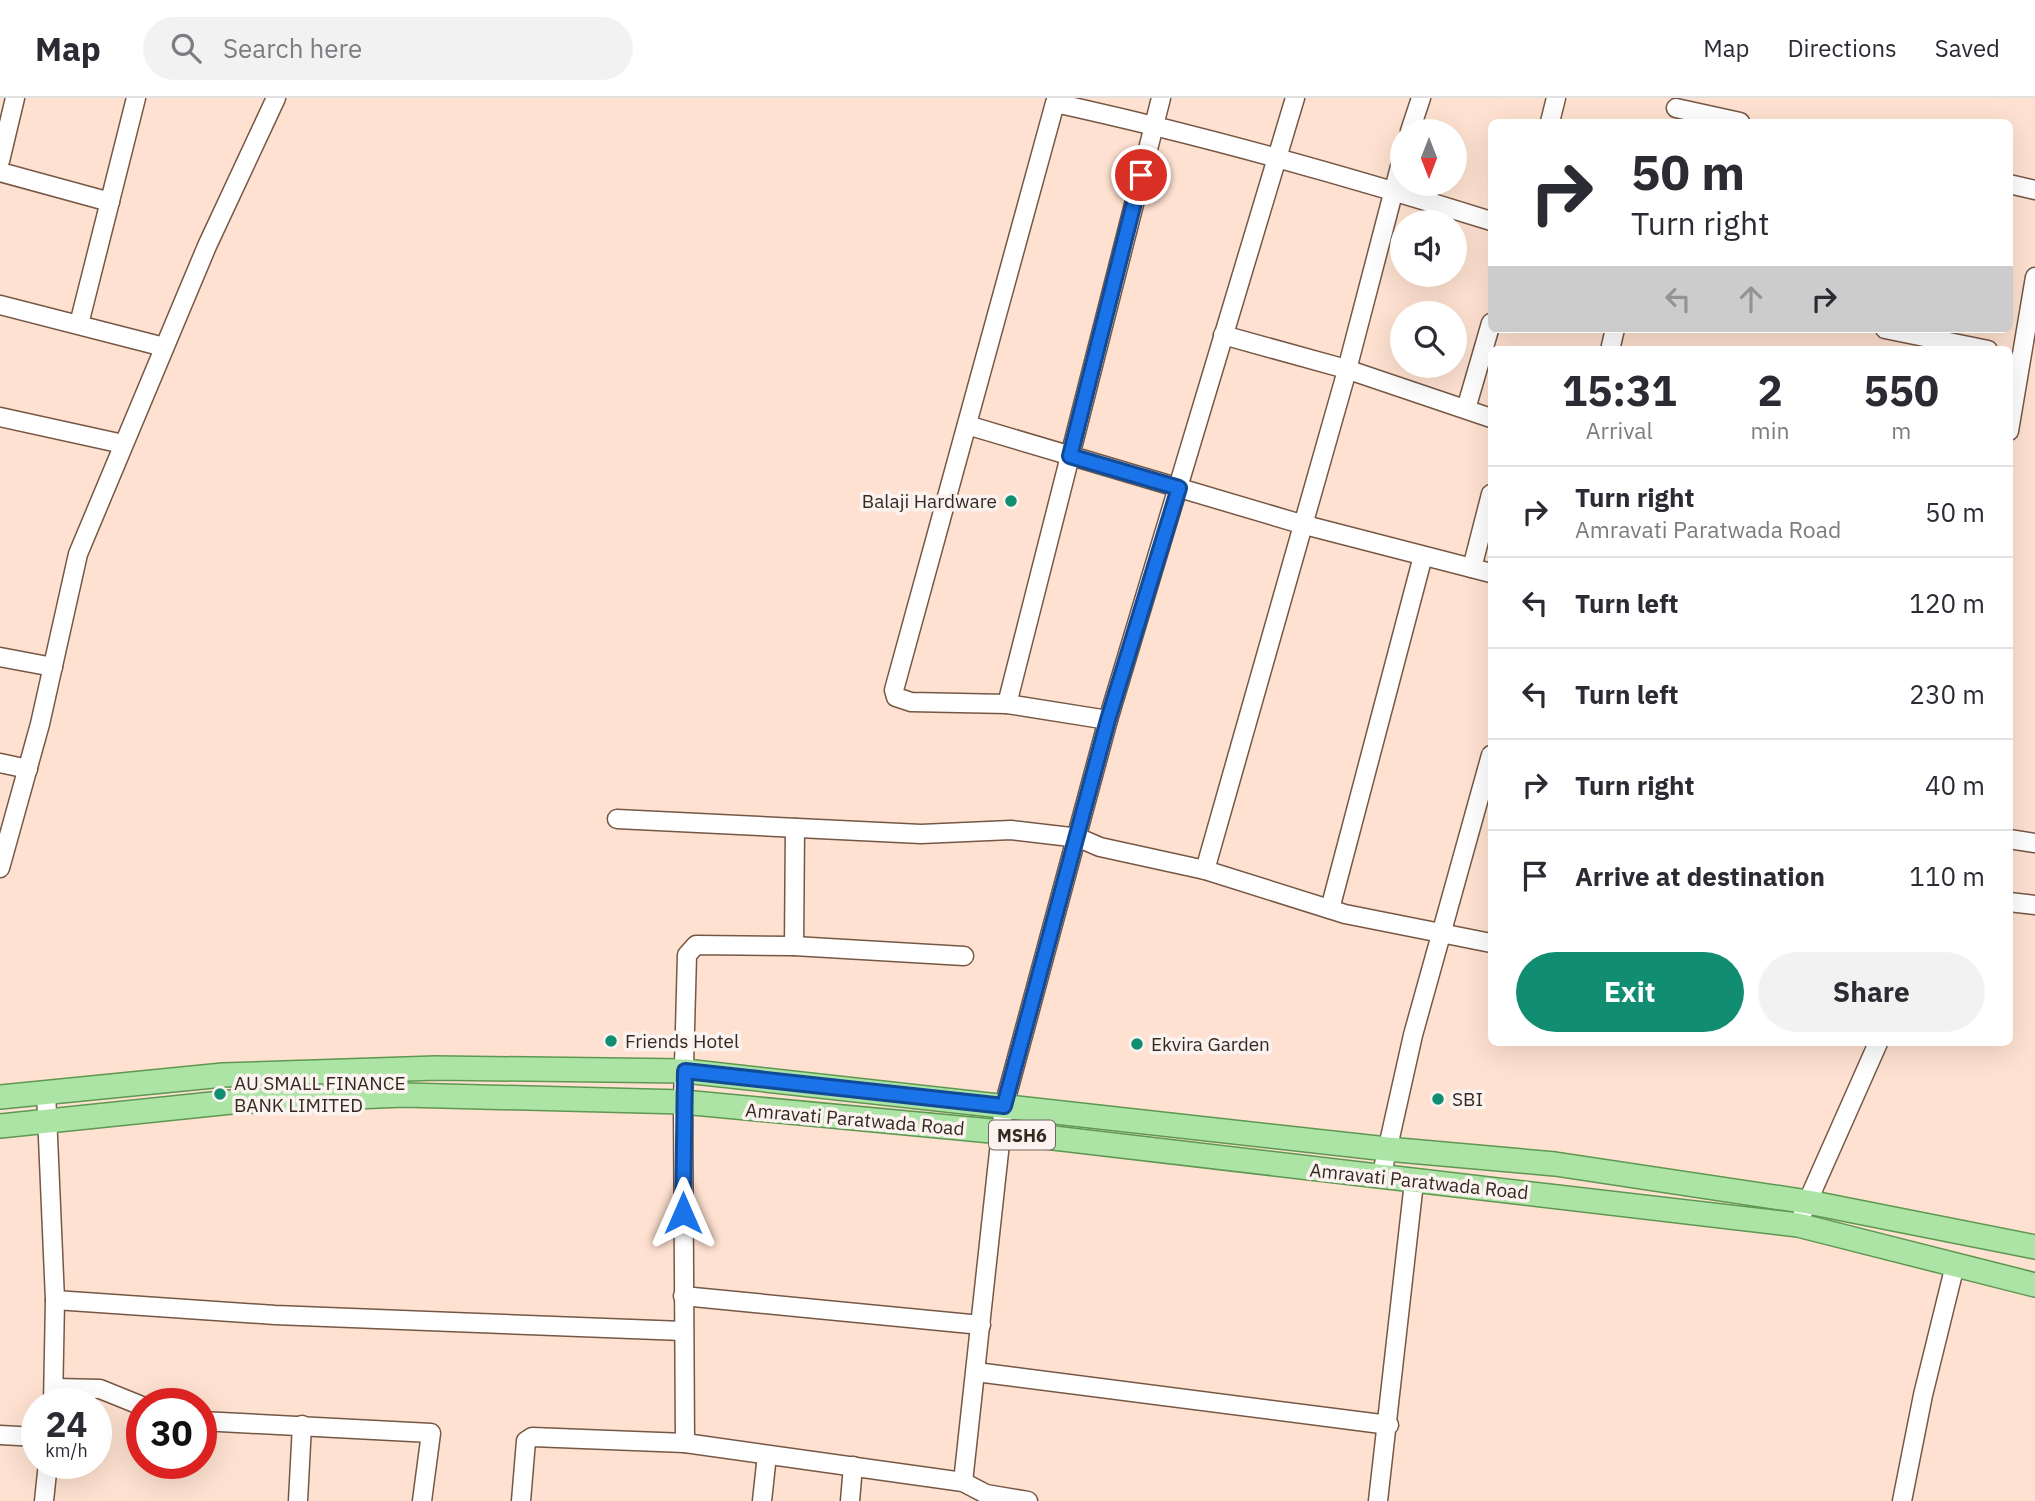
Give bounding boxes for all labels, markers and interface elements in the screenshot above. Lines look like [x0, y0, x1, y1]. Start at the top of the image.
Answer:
search box [143, 17, 633, 80]
text: Map [35, 27, 101, 70]
icon: search [167, 29, 205, 67]
text: Search here [223, 31, 362, 65]
text: Map [1703, 32, 1749, 64]
text: Directions [1787, 32, 1897, 64]
text: Saved [1935, 32, 2000, 64]
north arrow [1390, 119, 1466, 196]
map controls [1390, 119, 1467, 378]
text: 50 m [1631, 140, 1745, 203]
pin [1111, 145, 1171, 205]
icon: right [1516, 147, 1607, 238]
icon: arrive [1122, 156, 1160, 194]
text: Turn right [1631, 202, 1769, 244]
button: sound [1390, 210, 1467, 287]
icon: left [1659, 280, 1697, 318]
icon: ahead [1732, 280, 1770, 318]
icon: right [1805, 280, 1843, 318]
button: search [1390, 301, 1467, 378]
text: 15:31 [1562, 363, 1677, 418]
text: 2 [1757, 363, 1783, 418]
text: 550 [1863, 363, 1939, 418]
text: Arrival [1586, 415, 1653, 445]
text: min [1751, 415, 1789, 445]
text: m [1891, 415, 1911, 445]
text: Turn right [1575, 480, 1694, 514]
place label: Balaji Hardware [862, 489, 997, 513]
marker: Balaji Hardware [1003, 493, 1019, 509]
icon: right [1516, 493, 1554, 531]
text: 50 m [1925, 495, 1985, 529]
text: Amravati Paratwada Road [1575, 514, 1841, 544]
icon: left [1516, 584, 1554, 622]
text: Turn left [1575, 586, 1678, 620]
text: 120 m [1909, 586, 1985, 620]
icon: left [1516, 675, 1554, 713]
text: Turn left [1575, 677, 1678, 711]
text: 230 m [1909, 677, 1985, 711]
icon: right [1516, 766, 1554, 804]
text: Turn right [1575, 768, 1694, 802]
text: 40 m [1925, 768, 1985, 802]
icon: arrive [1516, 857, 1554, 895]
text: Arrive at destination [1575, 859, 1825, 893]
text: 110 m [1909, 859, 1985, 893]
button: Exit [1516, 952, 1744, 1032]
button: Share [1758, 952, 1985, 1032]
place label: Friends Hotel [625, 1029, 739, 1053]
place label: Ekvira Garden [1151, 1032, 1270, 1056]
marker: Friends Hotel [603, 1033, 619, 1049]
marker: Ekvira Garden [1129, 1036, 1145, 1052]
place label: AU SMALL FINANCE BANK LIMITED [234, 1071, 406, 1117]
marker: AU SMALL FINANCE BANK LIMITED [212, 1086, 228, 1102]
place label: SBI [1452, 1087, 1483, 1111]
marker: SBI [1430, 1091, 1446, 1107]
street label: Amravati Paratwada Road [744, 1097, 966, 1141]
road number: MSH6 [989, 1120, 1055, 1150]
street label: Amravati Paratwada Road [1308, 1158, 1530, 1204]
position arrow [646, 1176, 720, 1250]
speed limit sign: 30 [126, 1388, 217, 1479]
text: 24 [45, 1401, 88, 1447]
text: km/h [45, 1439, 88, 1462]

